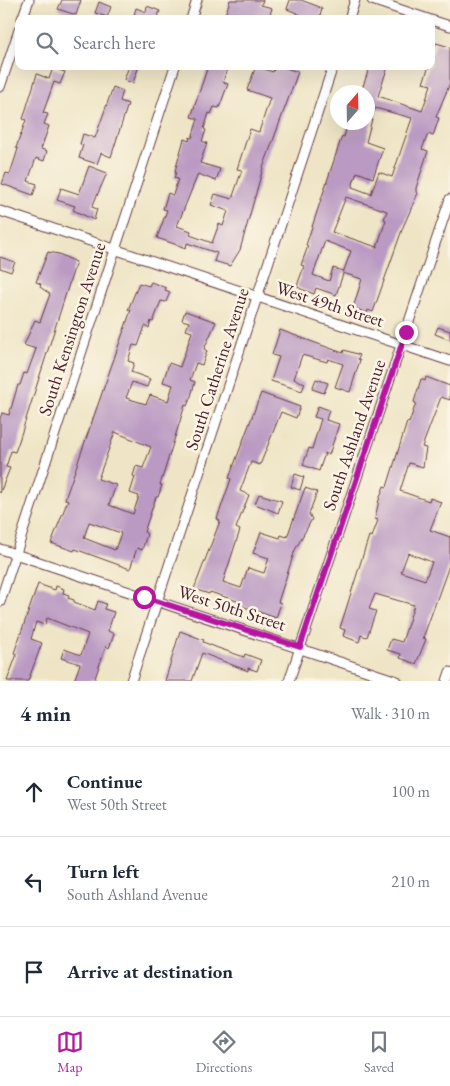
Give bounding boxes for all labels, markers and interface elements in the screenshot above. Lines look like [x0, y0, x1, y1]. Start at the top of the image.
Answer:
search box [15, 15, 435, 70]
icon: search [33, 29, 61, 57]
text: Search here [73, 30, 155, 55]
north arrow [330, 85, 375, 130]
street label: South Kensington Avenue [33, 239, 110, 418]
street label: West 49th Street [273, 275, 387, 332]
street label: South Catherine Avenue [179, 285, 254, 453]
route end [395, 321, 418, 344]
street label: South Ashland Avenue [317, 356, 390, 513]
street label: West 50th Street [175, 579, 289, 636]
route start [133, 586, 156, 609]
text: 4 min [20, 700, 71, 727]
text: Walk · 310 m [351, 703, 430, 724]
text: Continue [67, 769, 142, 794]
icon: ahead [20, 778, 48, 806]
text: 100 m [391, 781, 430, 802]
text: West 50th Street [67, 794, 167, 815]
text: Turn left [67, 859, 139, 884]
icon: left [20, 868, 48, 896]
text: 210 m [391, 871, 430, 892]
text: South Ashland Avenue [67, 884, 208, 905]
icon: arrive [20, 958, 48, 986]
text: Arrive at destination [67, 959, 233, 984]
tab: Map [56, 1028, 84, 1076]
tab: Directions [196, 1028, 252, 1076]
tab: Saved [364, 1028, 394, 1076]

